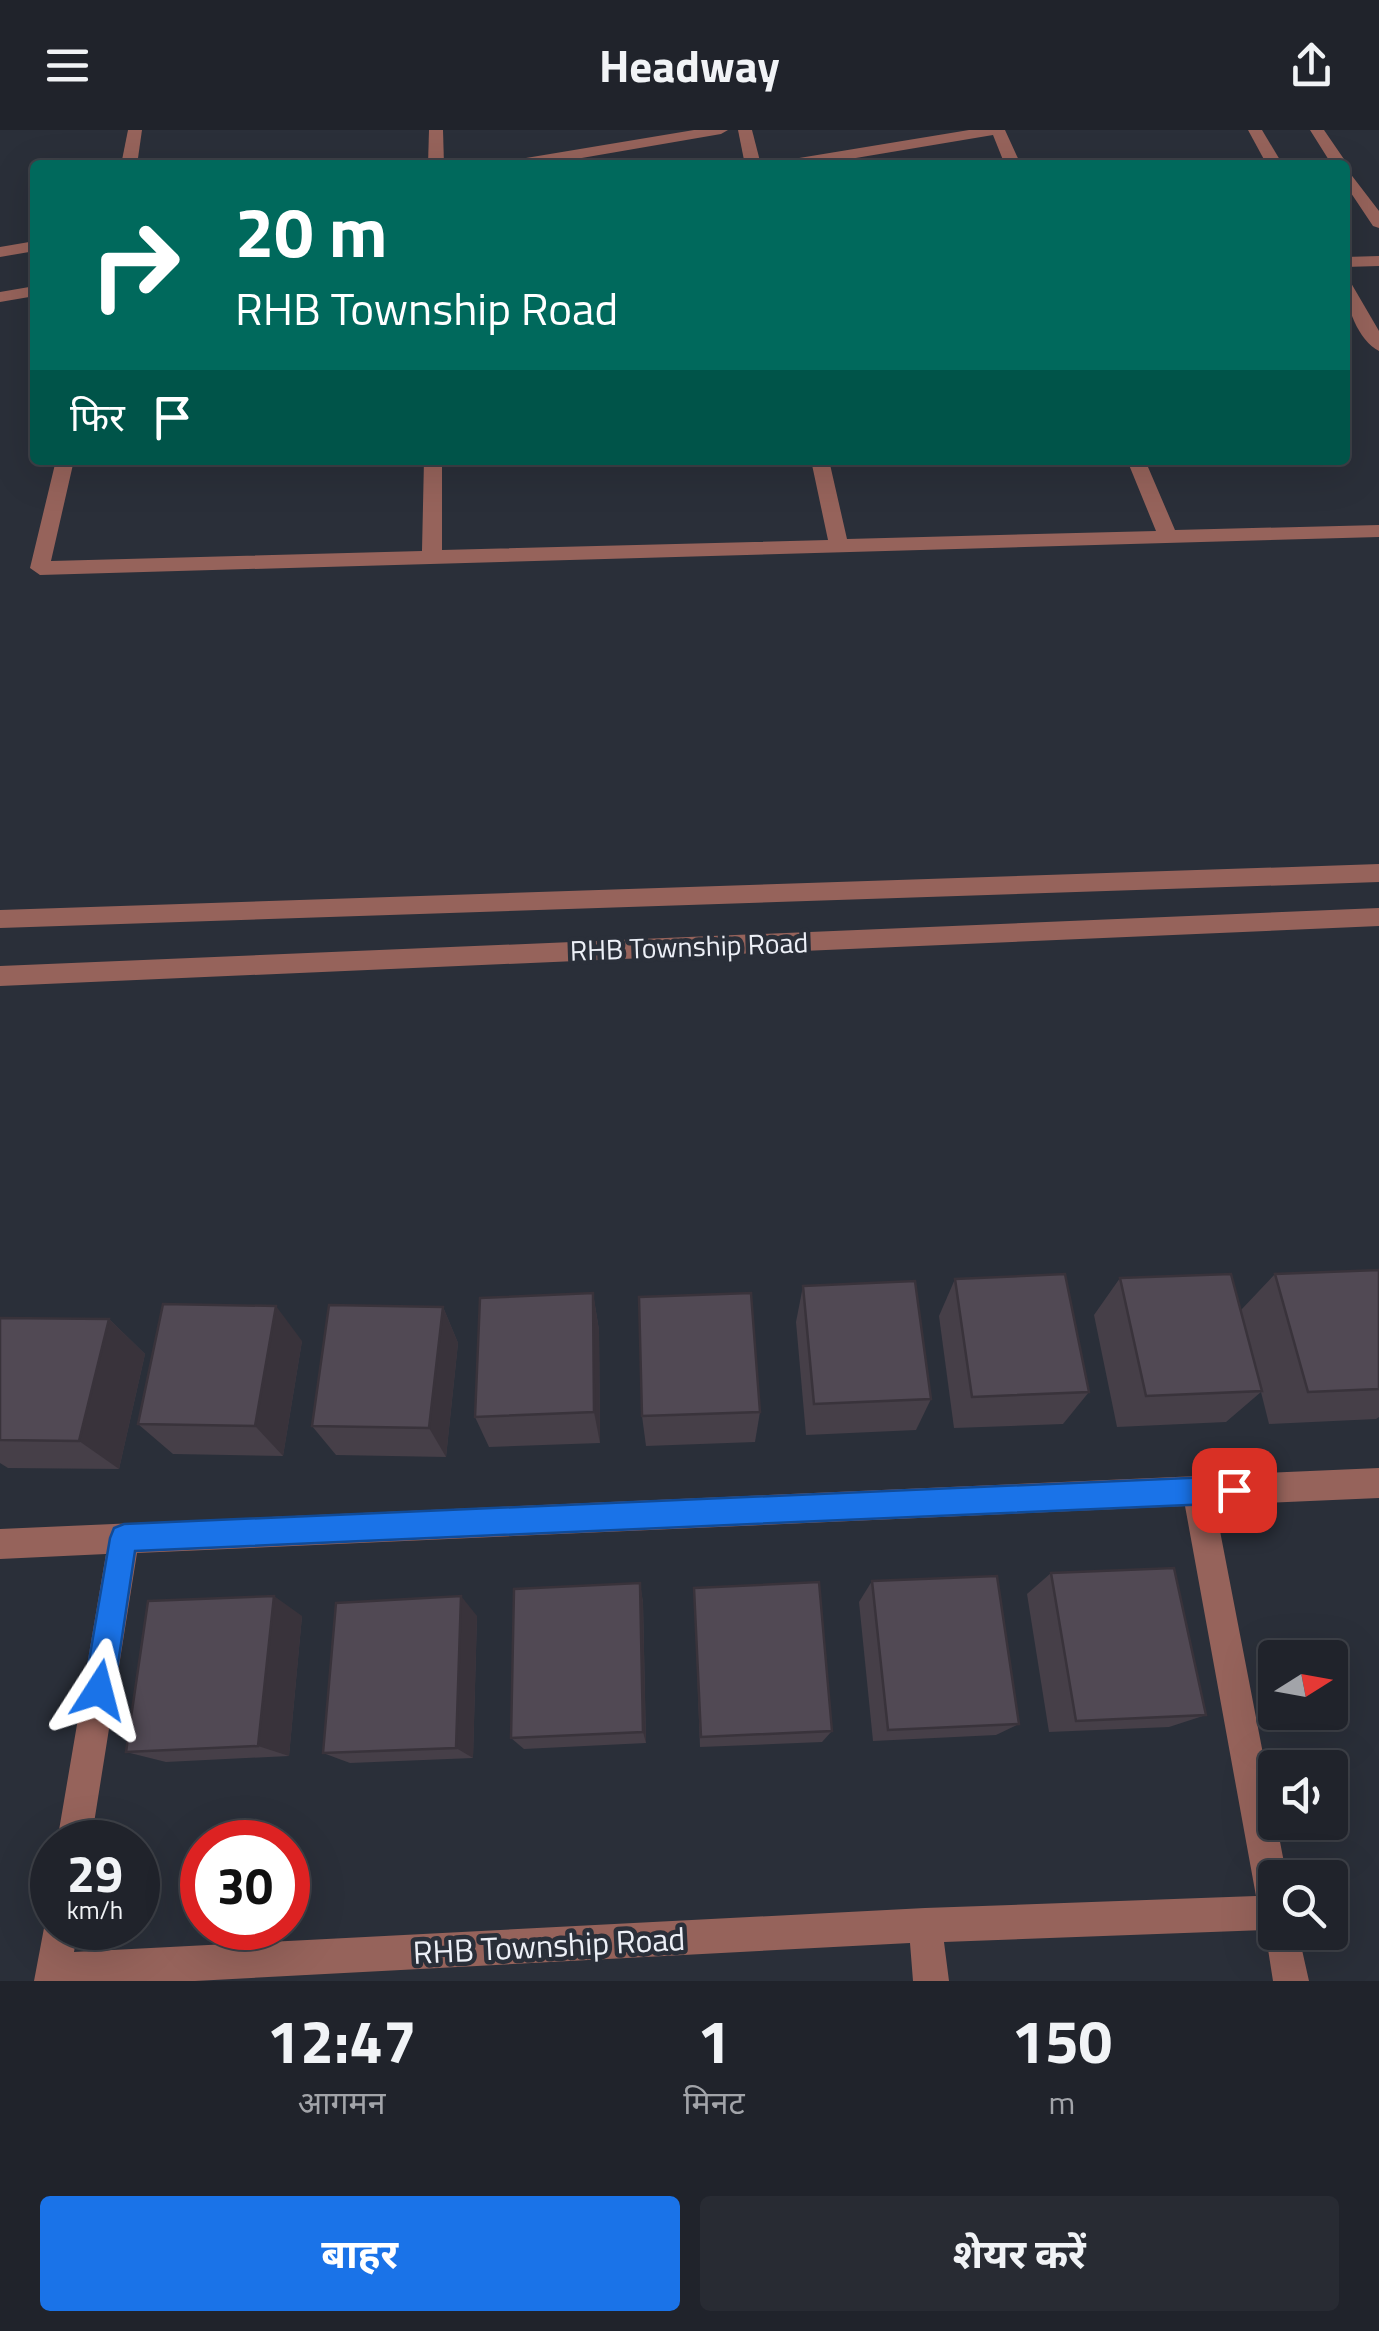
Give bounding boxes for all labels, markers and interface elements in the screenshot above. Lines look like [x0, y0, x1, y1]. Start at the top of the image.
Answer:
text: Headway [599, 31, 780, 99]
icon: menu [40, 38, 95, 93]
icon: share [1284, 38, 1339, 93]
text: 20 m [235, 178, 388, 284]
icon: right [70, 200, 200, 330]
text: RHB Township Road [235, 274, 618, 342]
text: फिर [70, 388, 125, 446]
icon: arrive [145, 390, 200, 445]
street label: RHB Township Road [569, 920, 809, 972]
pin [1192, 1448, 1277, 1533]
icon: arrive [1207, 1463, 1262, 1518]
position arrow [47, 1638, 151, 1742]
north arrow [1258, 1640, 1348, 1730]
map controls [1258, 1640, 1348, 1950]
button: sound [1258, 1750, 1348, 1840]
speed limit sign: 30 [180, 1820, 310, 1950]
text: 29 [67, 1835, 123, 1911]
button: search [1258, 1860, 1348, 1950]
text: km/h [67, 1891, 123, 1929]
street label: RHB Township Road [412, 1914, 686, 1976]
text: 12:47 [267, 1995, 417, 2086]
text: 1 [697, 1995, 731, 2086]
text: 150 [1011, 1995, 1112, 2086]
text: आगमन [298, 2078, 385, 2126]
text: मिनट [683, 2078, 745, 2126]
text: m [1048, 2078, 1075, 2126]
button: बाहर [40, 2196, 680, 2311]
button: शेयर करें [700, 2196, 1339, 2311]

